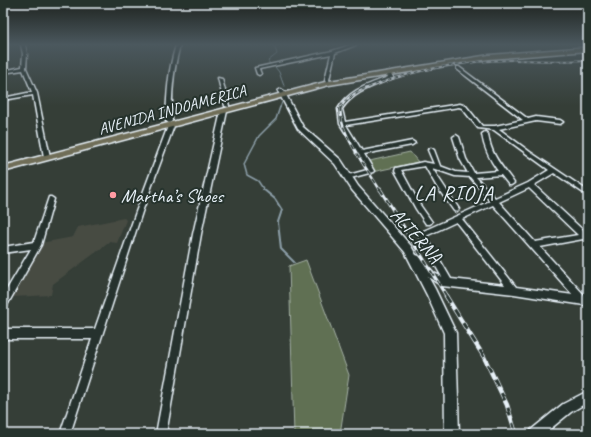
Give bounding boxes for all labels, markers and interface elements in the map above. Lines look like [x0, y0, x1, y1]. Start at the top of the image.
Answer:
street label: AVENIDA INDOAMERICA [96, 80, 249, 139]
district label: LA RIOJA [414, 180, 494, 206]
place label: Martha’s Shoes [121, 184, 224, 208]
marker: Martha’s Shoes [108, 190, 118, 200]
street label: ALTERNA [385, 203, 447, 268]

